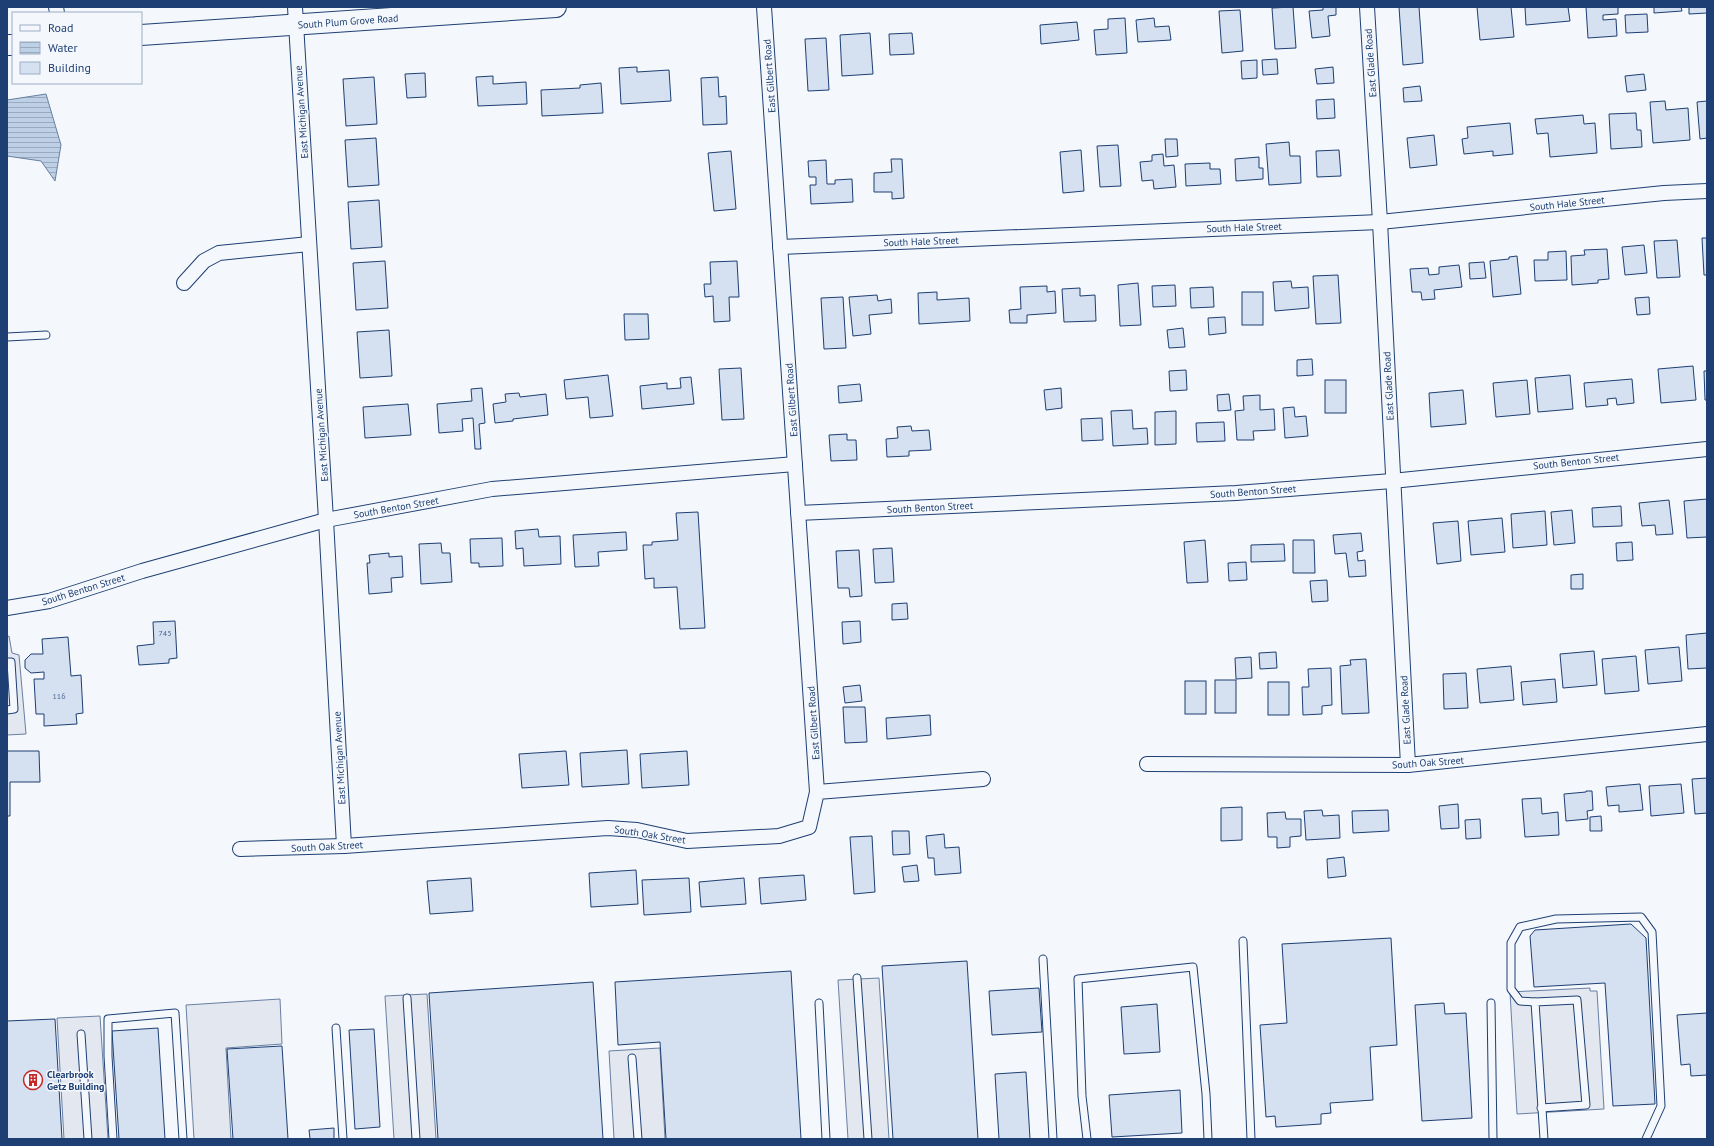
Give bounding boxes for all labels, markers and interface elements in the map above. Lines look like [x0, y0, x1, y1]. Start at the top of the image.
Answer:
legend [12, 12, 142, 84]
street label: South Plum Grove Road [297, 12, 399, 31]
text: Road [48, 20, 73, 35]
street label: East Glade Road [1362, 28, 1379, 98]
street label: East Gilbert Road [760, 39, 779, 113]
text: Water [48, 40, 78, 55]
text: Building [48, 60, 91, 75]
street label: East Michigan Avenue [292, 65, 311, 159]
street label: South Hale Street [1529, 193, 1606, 214]
street label: South Hale Street [1206, 220, 1283, 235]
street label: South Hale Street [883, 234, 960, 249]
street label: East Glade Road [1380, 351, 1397, 421]
street label: East Gilbert Road [782, 363, 801, 437]
street label: East Michigan Avenue [312, 388, 331, 482]
street label: South Benton Street [1532, 450, 1620, 472]
street label: South Benton Street [1210, 482, 1297, 501]
street label: South Benton Street [352, 493, 440, 521]
street label: South Benton Street [887, 499, 974, 516]
street label: South Benton Street [40, 570, 127, 608]
house number: 745 [158, 628, 172, 638]
street label: East Glade Road [1397, 675, 1414, 745]
street label: East Gilbert Road [804, 686, 823, 760]
house number: 116 [52, 691, 66, 701]
street label: East Michigan Avenue [331, 711, 348, 805]
street label: South Oak Street [1392, 753, 1465, 771]
street label: South Oak Street [613, 822, 687, 847]
street label: South Oak Street [291, 838, 364, 855]
place label: Clearbrook Getz Building [47, 1068, 104, 1093]
building icon: Clearbrook Getz Building [22, 1069, 44, 1091]

